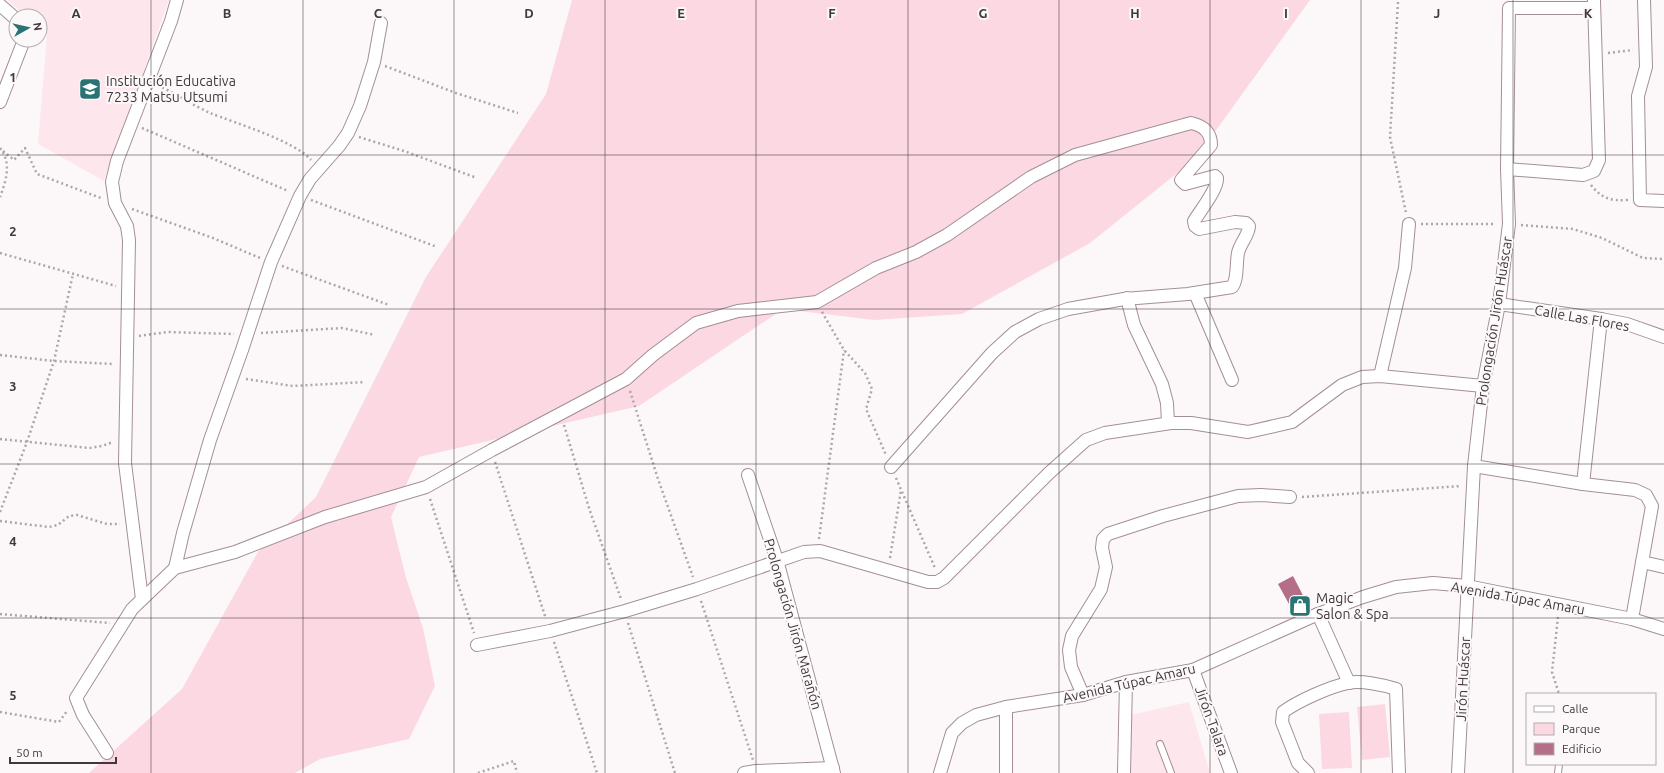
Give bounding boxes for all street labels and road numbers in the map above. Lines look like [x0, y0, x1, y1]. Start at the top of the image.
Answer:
street label: Prolongación Jirón Huáscar [1473, 235, 1515, 407]
street label: Calle Las Flores [1533, 302, 1631, 334]
street label: Prolongación Jirón Marañón [761, 537, 825, 711]
street label: Avenida Túpac Amaru [1450, 578, 1586, 618]
street label: Jirón Huáscar [1453, 635, 1473, 722]
street label: Avenida Túpac Amaru [1061, 660, 1197, 706]
street label: Jirón Talara [1192, 684, 1232, 758]

